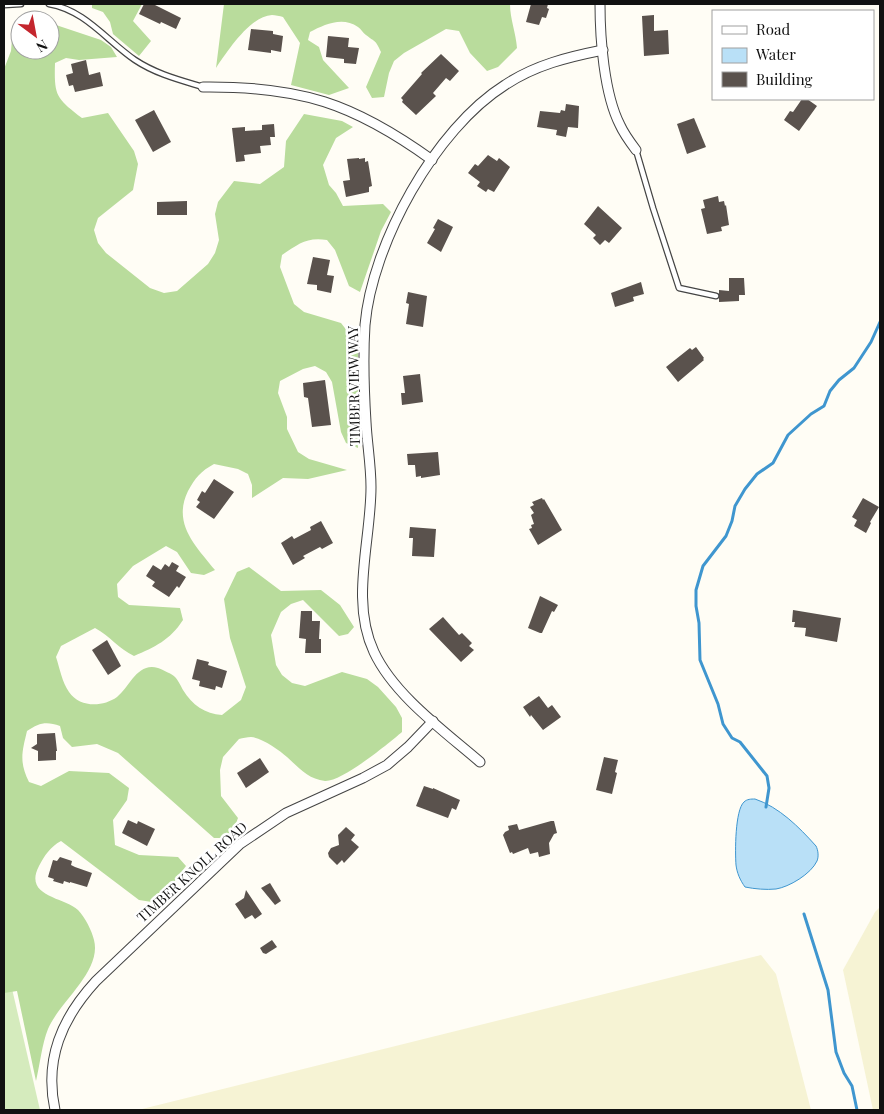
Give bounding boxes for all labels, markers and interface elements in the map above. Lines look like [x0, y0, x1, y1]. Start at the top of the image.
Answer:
north arrow [10, 10, 60, 60]
legend [712, 10, 874, 100]
text: Road [756, 19, 790, 39]
text: N [33, 36, 51, 57]
text: Water [755, 44, 796, 64]
text: Building [756, 69, 813, 89]
street label: TIMBER VIEW WAY [343, 325, 364, 446]
street label: TIMBER KNOLL ROAD [132, 817, 251, 926]

